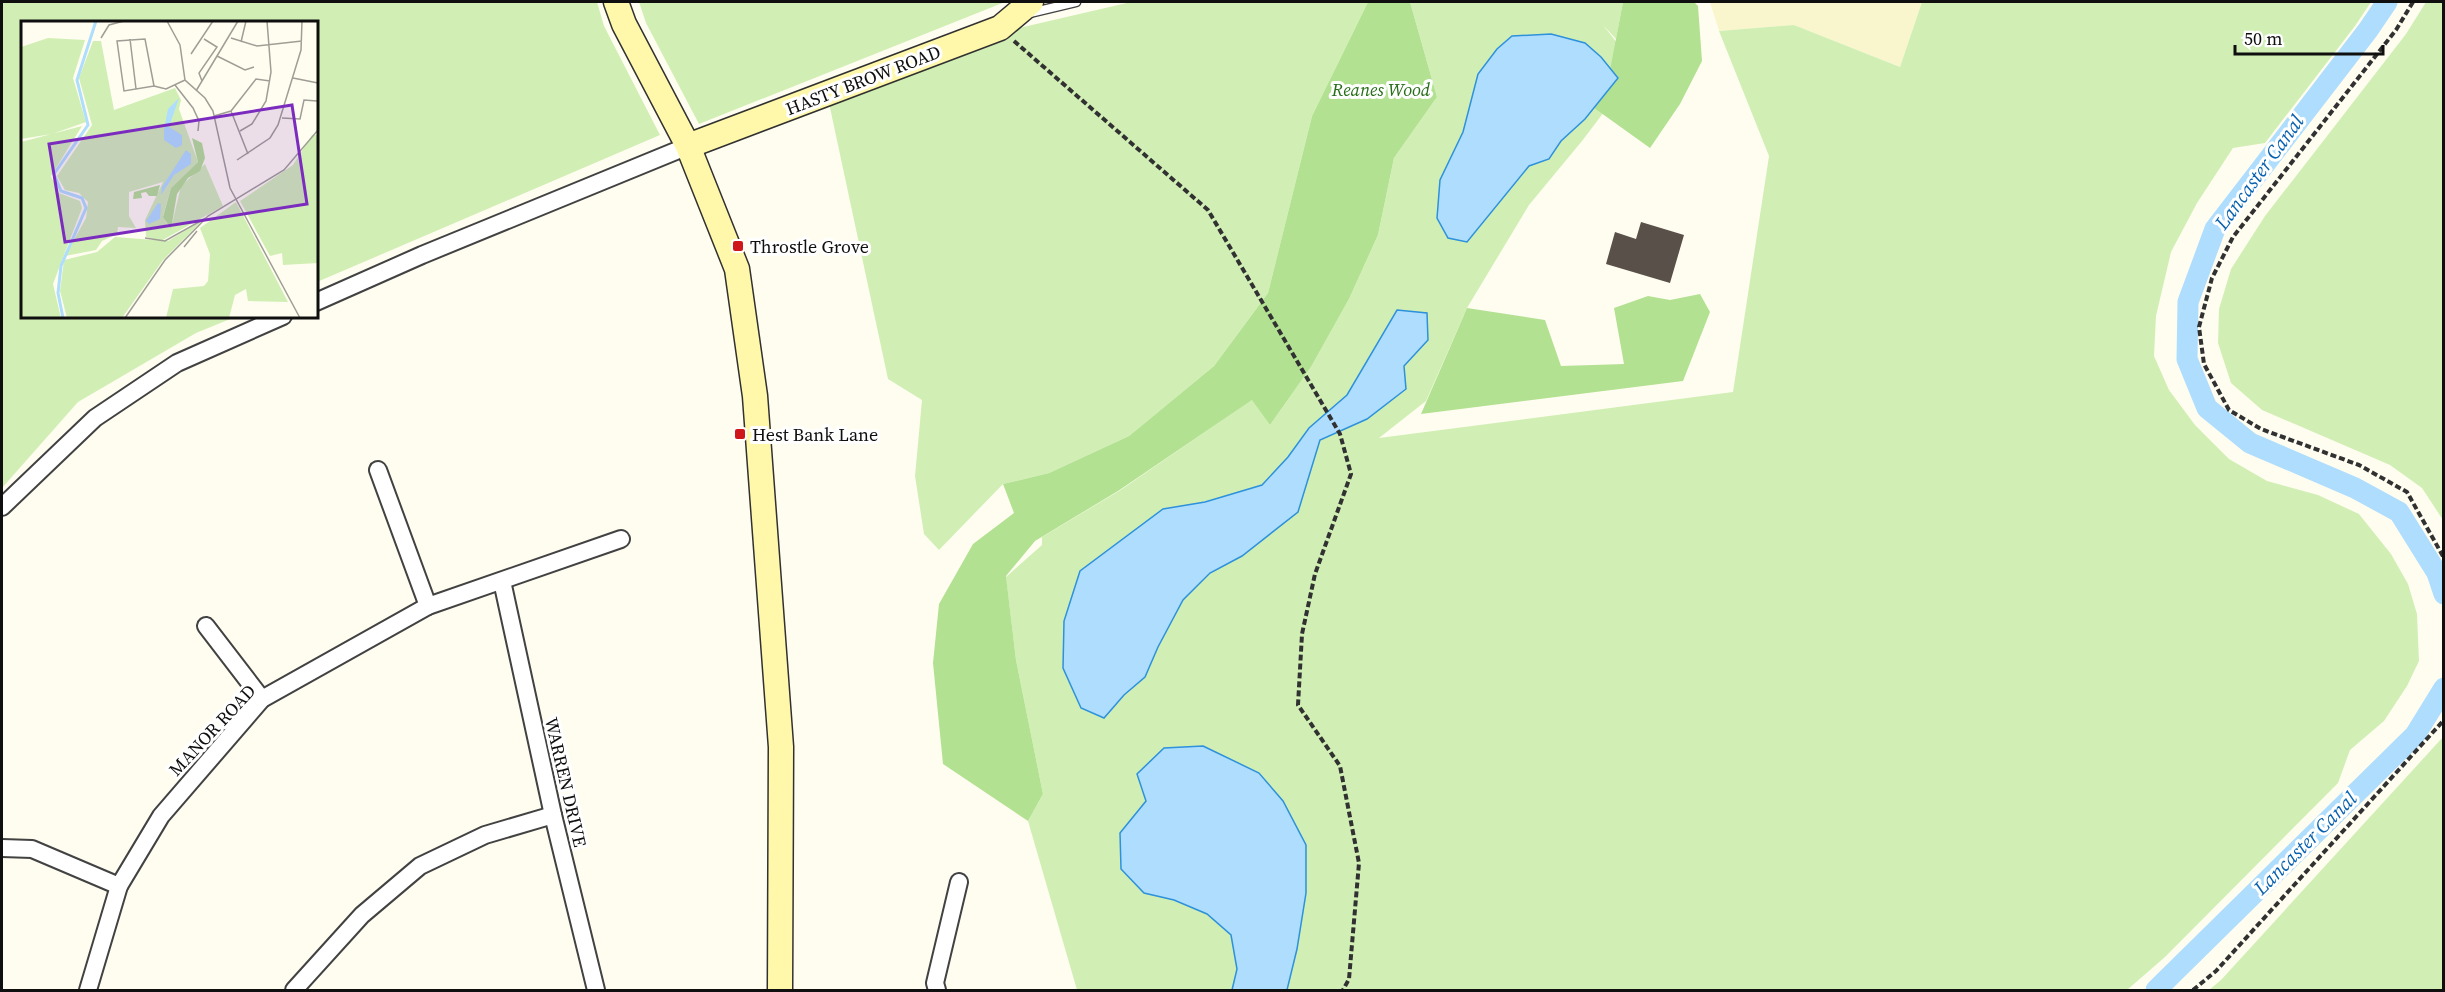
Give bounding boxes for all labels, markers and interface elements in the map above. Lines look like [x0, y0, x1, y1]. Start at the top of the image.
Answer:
scale bar [2235, 18, 2384, 56]
inset map [21, 21, 318, 318]
text: 50 m [2244, 26, 2282, 51]
street label: HASTY BROW ROAD [782, 39, 944, 121]
park label: Reanes Wood [1331, 77, 1431, 102]
water label: Lancaster Canal [2207, 109, 2310, 236]
place label: Throstle Grove [750, 234, 869, 259]
marker: Throstle Grove [731, 239, 745, 253]
place label: Hest Bank Lane [752, 422, 878, 447]
marker: Hest Bank Lane [733, 427, 747, 441]
street label: MANOR ROAD [163, 679, 261, 781]
street label: WARREN DRIVE [539, 715, 593, 849]
water label: Lancaster Canal [2246, 785, 2363, 902]

